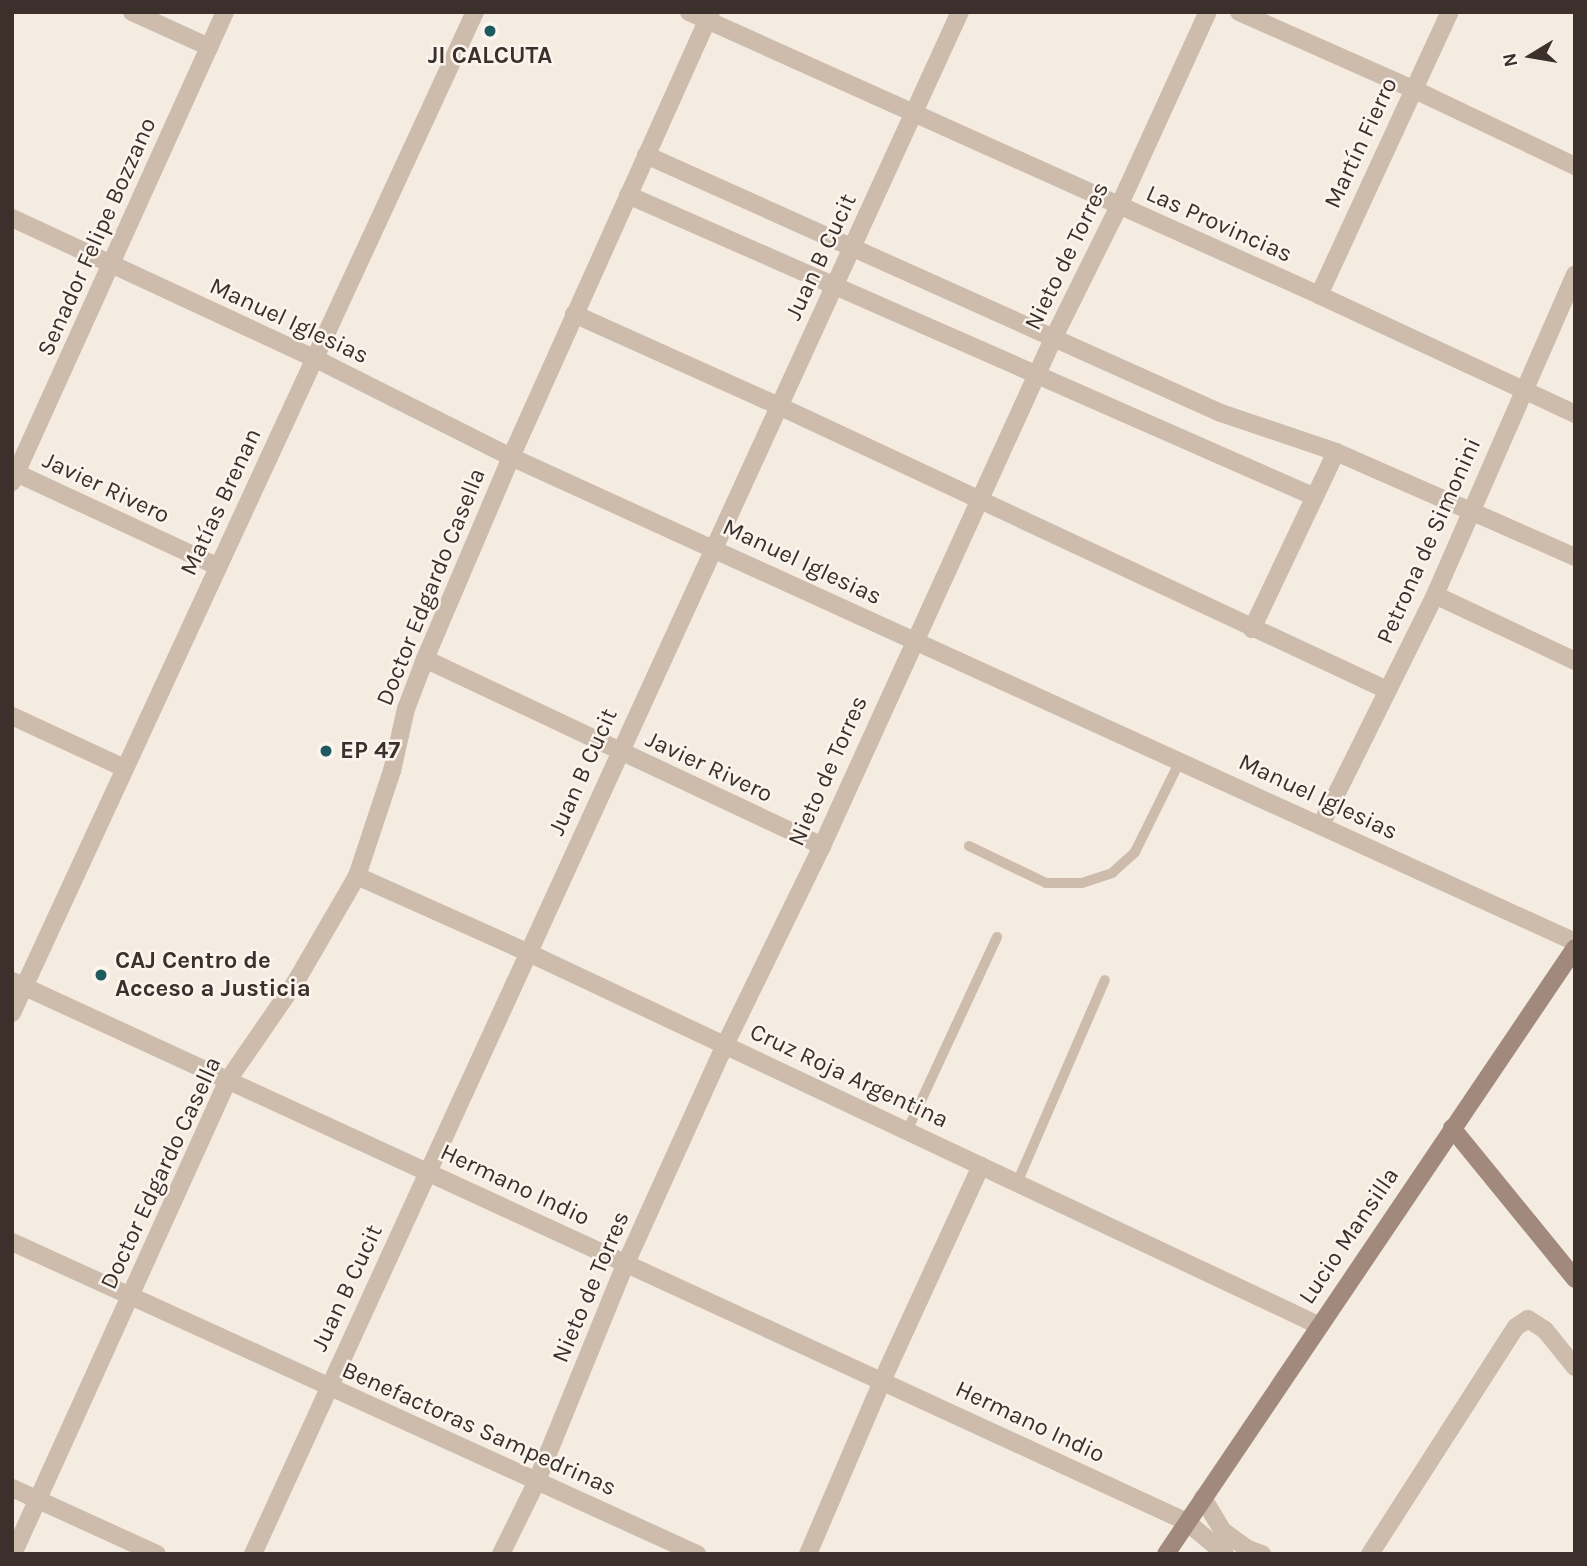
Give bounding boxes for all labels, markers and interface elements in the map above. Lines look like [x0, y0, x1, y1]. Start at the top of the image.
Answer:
north arrow [1496, 21, 1566, 91]
marker: JI CALCUTA [482, 23, 498, 39]
place label: JI CALCUTA [428, 42, 552, 70]
text: N [1498, 51, 1522, 69]
street label: Martín Fierro [1318, 73, 1404, 213]
street label: Senador Felipe Bozzano [31, 113, 163, 361]
street label: Nieto de Torres [1019, 177, 1115, 335]
street label: Las Provincias [1141, 179, 1297, 269]
street label: Juan B Cucit [779, 189, 863, 325]
street label: Manuel Iglesias [205, 272, 373, 370]
street label: Matías Brenan [174, 424, 268, 580]
street label: Petrona de Simonini [1371, 433, 1487, 649]
street label: Javier Rivero [38, 446, 174, 530]
street label: Doctor Edgardo Casella [370, 464, 492, 710]
street label: Manuel Iglesias [718, 513, 886, 611]
street label: Nieto de Torres [782, 691, 874, 851]
street label: Juan B Cucit [542, 704, 624, 840]
street label: Javier Rivero [641, 725, 777, 809]
place label: EP 47 [340, 737, 400, 765]
marker: EP 47 [318, 743, 334, 759]
street label: Manuel Iglesias [1234, 748, 1402, 846]
place label: CAJ Centro de Acceso a Justicia [115, 947, 311, 1003]
marker: CAJ Centro de Acceso a Justicia [93, 967, 109, 983]
street label: Cruz Roja Argentina [745, 1017, 953, 1135]
street label: Doctor Edgardo Casella [94, 1052, 228, 1294]
street label: Hermano Indio [436, 1138, 594, 1232]
street label: Lucio Mansilla [1293, 1162, 1405, 1310]
street label: Nieto de Torres [546, 1207, 636, 1367]
street label: Juan B Cucit [305, 1220, 389, 1356]
street label: Benefactoras Sampedrinas [337, 1355, 621, 1503]
street label: Hermano Indio [951, 1375, 1109, 1469]

